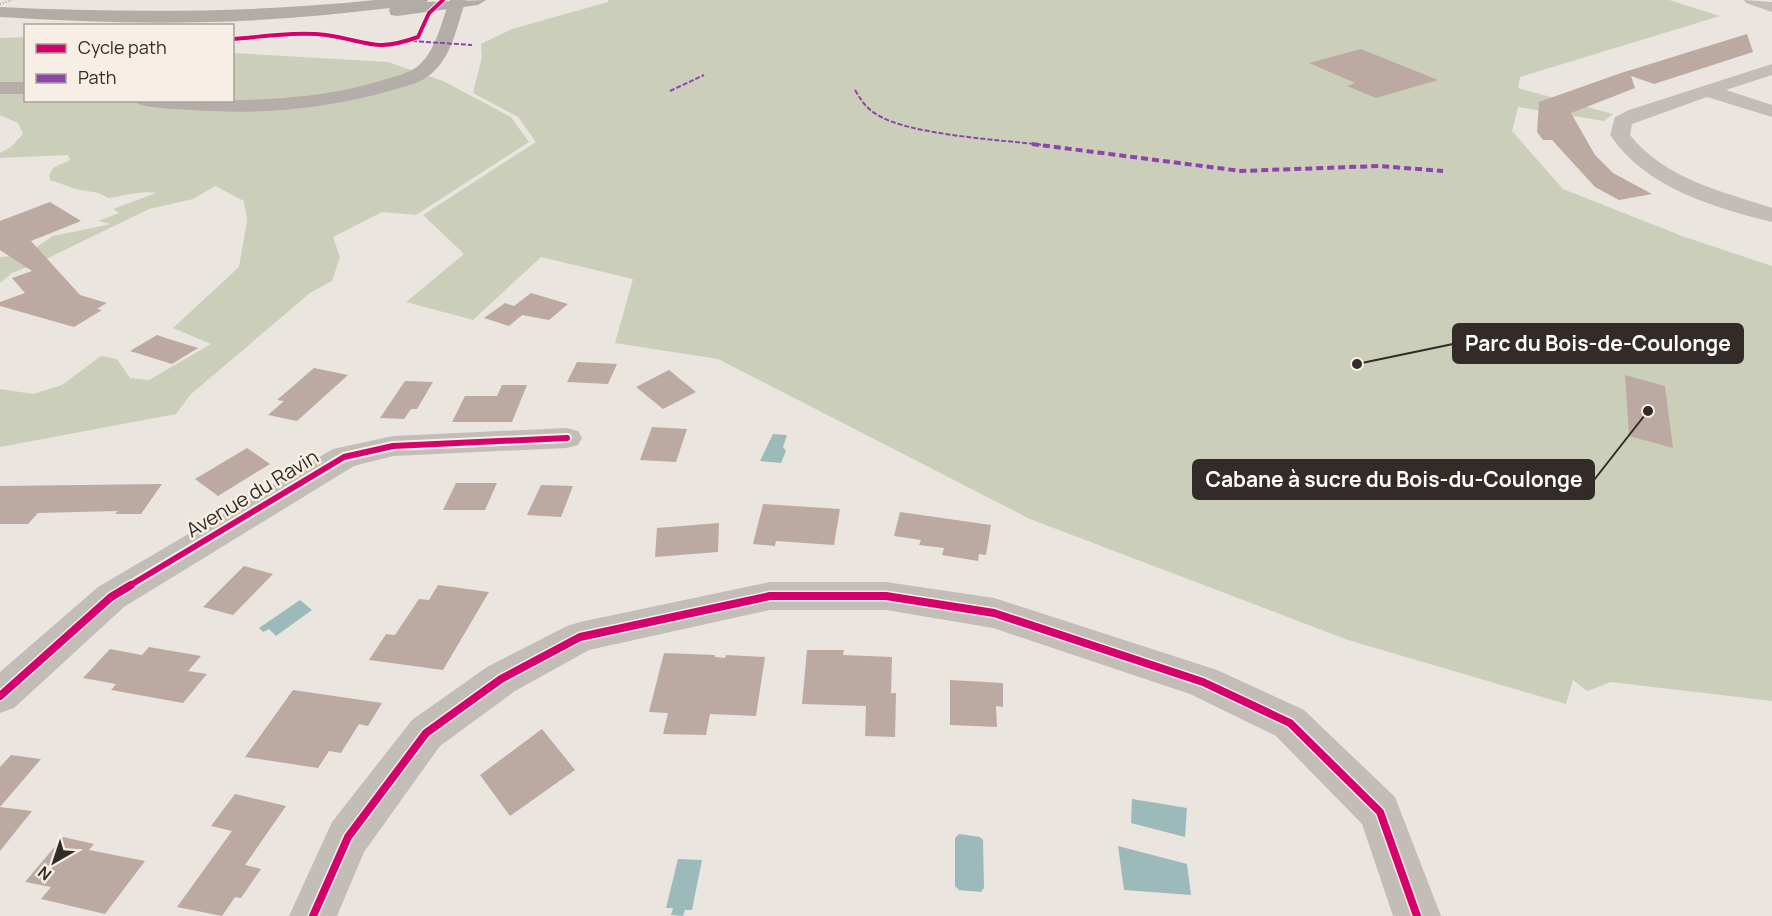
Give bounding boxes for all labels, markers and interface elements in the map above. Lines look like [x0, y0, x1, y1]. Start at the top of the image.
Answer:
legend [24, 24, 234, 102]
text: Cycle path [78, 35, 167, 59]
text: Path [78, 65, 116, 89]
callout: Parc du Bois-de-Coulonge [1453, 324, 1743, 363]
text: Parc du Bois-de-Coulonge [1465, 329, 1731, 357]
street label: Avenue du Ravin [181, 443, 323, 543]
callout: Cabane à sucre du Bois-du-Coulonge [1193, 460, 1594, 499]
text: Cabane à sucre du Bois-du-Coulonge [1205, 465, 1583, 493]
north arrow [24, 832, 84, 892]
text: N [33, 861, 56, 886]

